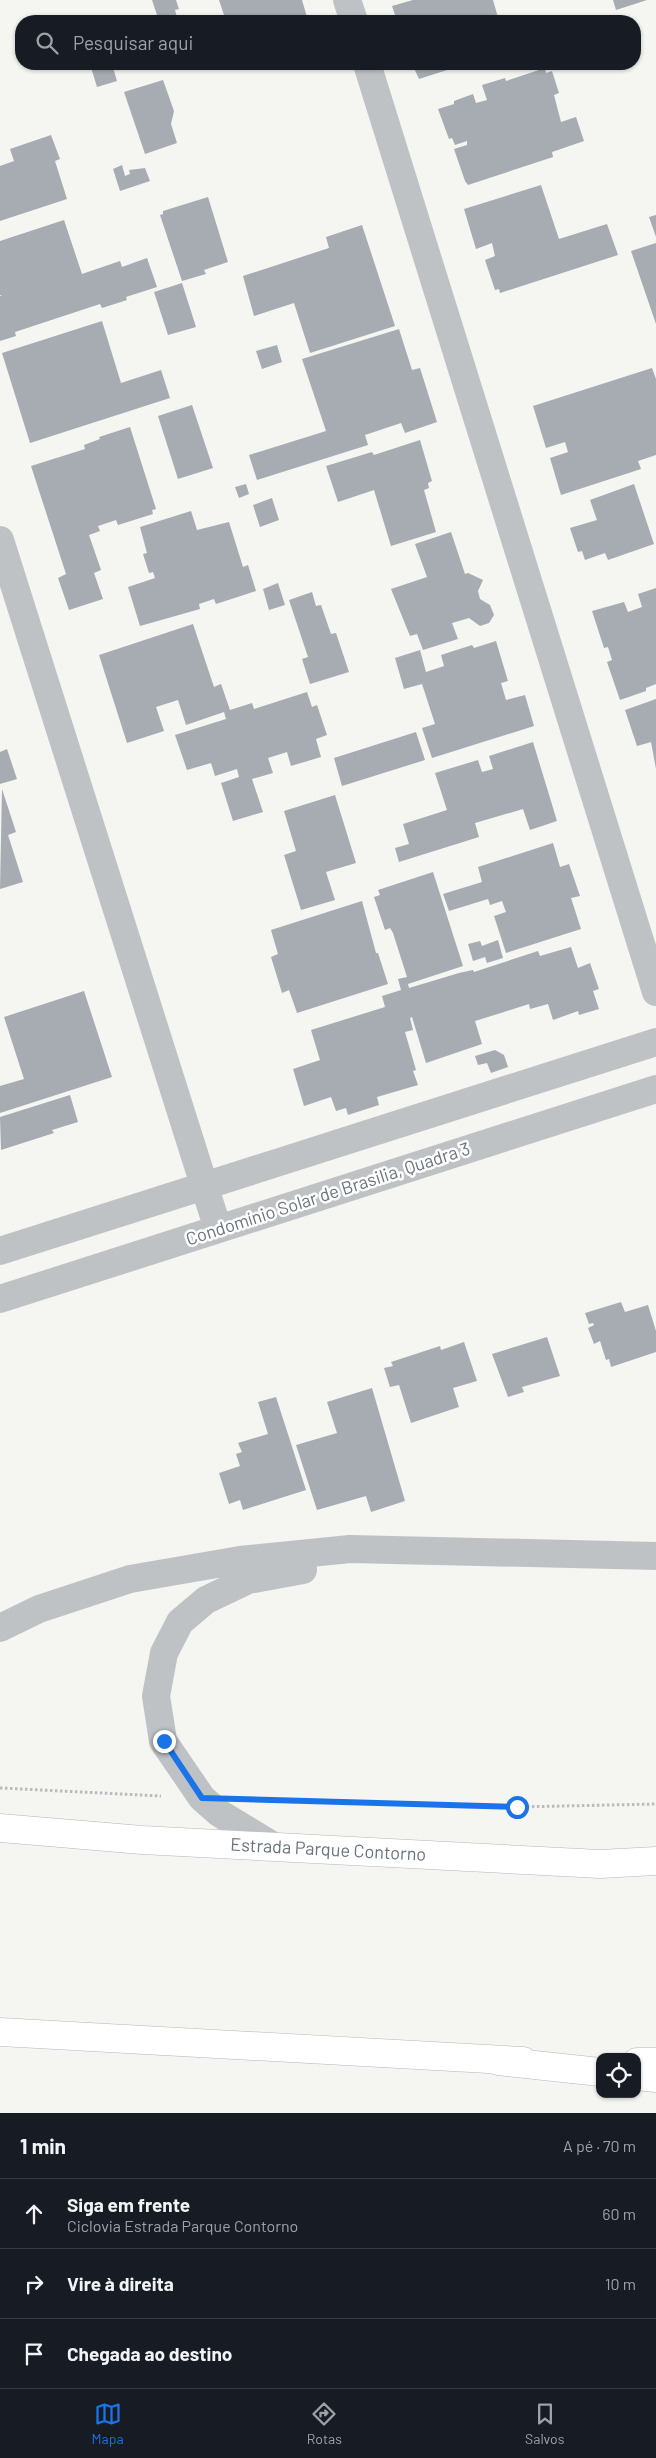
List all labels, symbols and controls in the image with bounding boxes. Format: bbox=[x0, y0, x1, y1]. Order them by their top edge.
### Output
search box bbox=[15, 15, 641, 70]
icon: search bbox=[33, 29, 61, 57]
text: Pesquisar aqui bbox=[73, 31, 193, 54]
street label: Condomínio Solar de Brasilia, Quadra 3 bbox=[183, 1137, 472, 1249]
route end bbox=[153, 1730, 176, 1753]
route start bbox=[506, 1796, 529, 1819]
street label: Estrada Parque Contorno bbox=[230, 1833, 427, 1865]
map controls bbox=[596, 2053, 641, 2098]
button: locate bbox=[596, 2053, 641, 2098]
text: 1 min bbox=[20, 2133, 66, 2158]
text: A pé · 70 m bbox=[563, 2136, 636, 2155]
text: Siga em frente bbox=[67, 2193, 190, 2216]
icon: ahead bbox=[20, 2200, 48, 2228]
text: 60 m bbox=[602, 2204, 636, 2223]
text: Ciclovia Estrada Parque Contorno bbox=[67, 2216, 298, 2235]
icon: right bbox=[20, 2270, 48, 2298]
text: Vire à direita bbox=[67, 2272, 174, 2295]
text: 10 m bbox=[605, 2274, 636, 2293]
icon: arrive bbox=[20, 2340, 48, 2368]
text: Chegada ao destino bbox=[67, 2342, 232, 2365]
tab: Mapa bbox=[92, 2400, 124, 2447]
tab: Rotas bbox=[307, 2400, 342, 2447]
tab: Salvos bbox=[525, 2400, 564, 2447]

